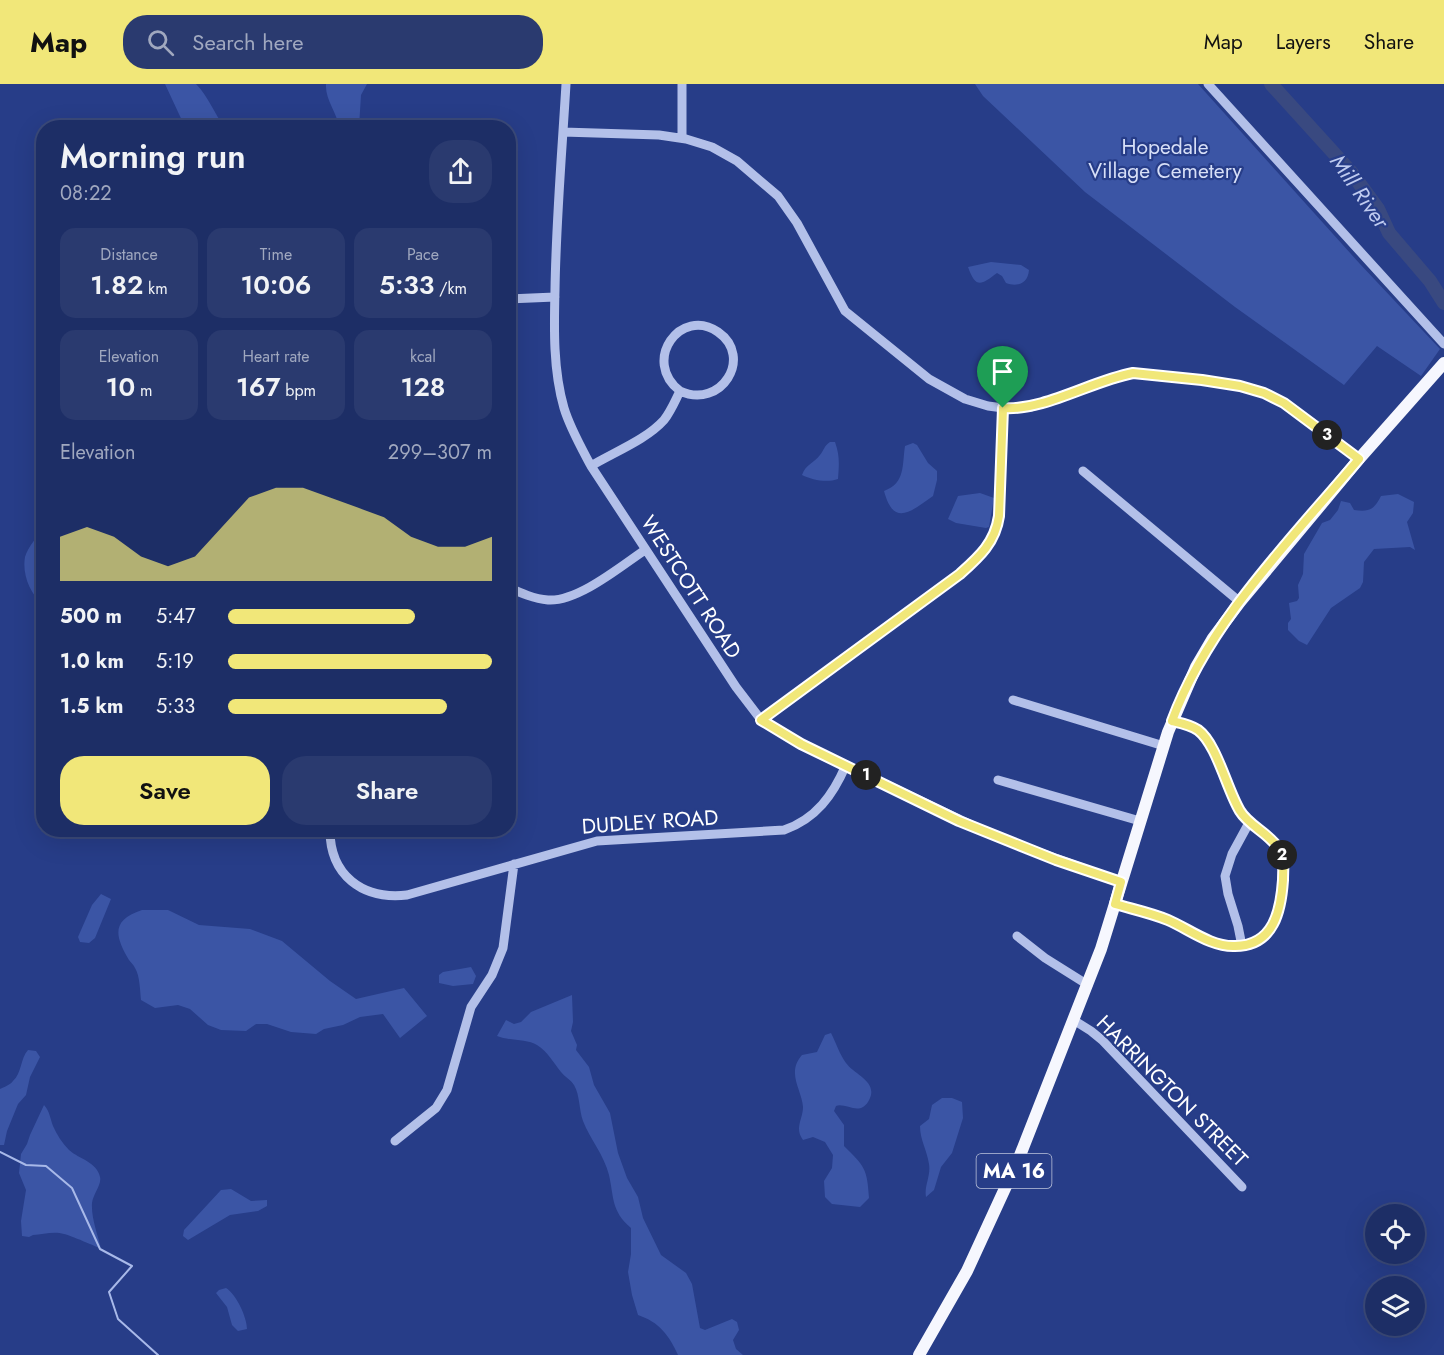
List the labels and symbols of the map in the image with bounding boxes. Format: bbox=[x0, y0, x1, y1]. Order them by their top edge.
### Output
park label: Hopedale Village Cemetery bbox=[1088, 132, 1242, 186]
water label: Mill River bbox=[1323, 147, 1398, 236]
pin bbox=[977, 346, 1028, 408]
pin: 3 bbox=[1312, 420, 1342, 450]
street label: WESTCOTT ROAD bbox=[633, 510, 749, 664]
pin: 1 bbox=[851, 760, 881, 790]
street label: DUDLEY ROAD bbox=[581, 802, 719, 842]
pin: 2 bbox=[1267, 840, 1297, 870]
street label: HARRINGTON STREET bbox=[1090, 1009, 1255, 1174]
road number: MA 16 bbox=[976, 1154, 1052, 1188]

